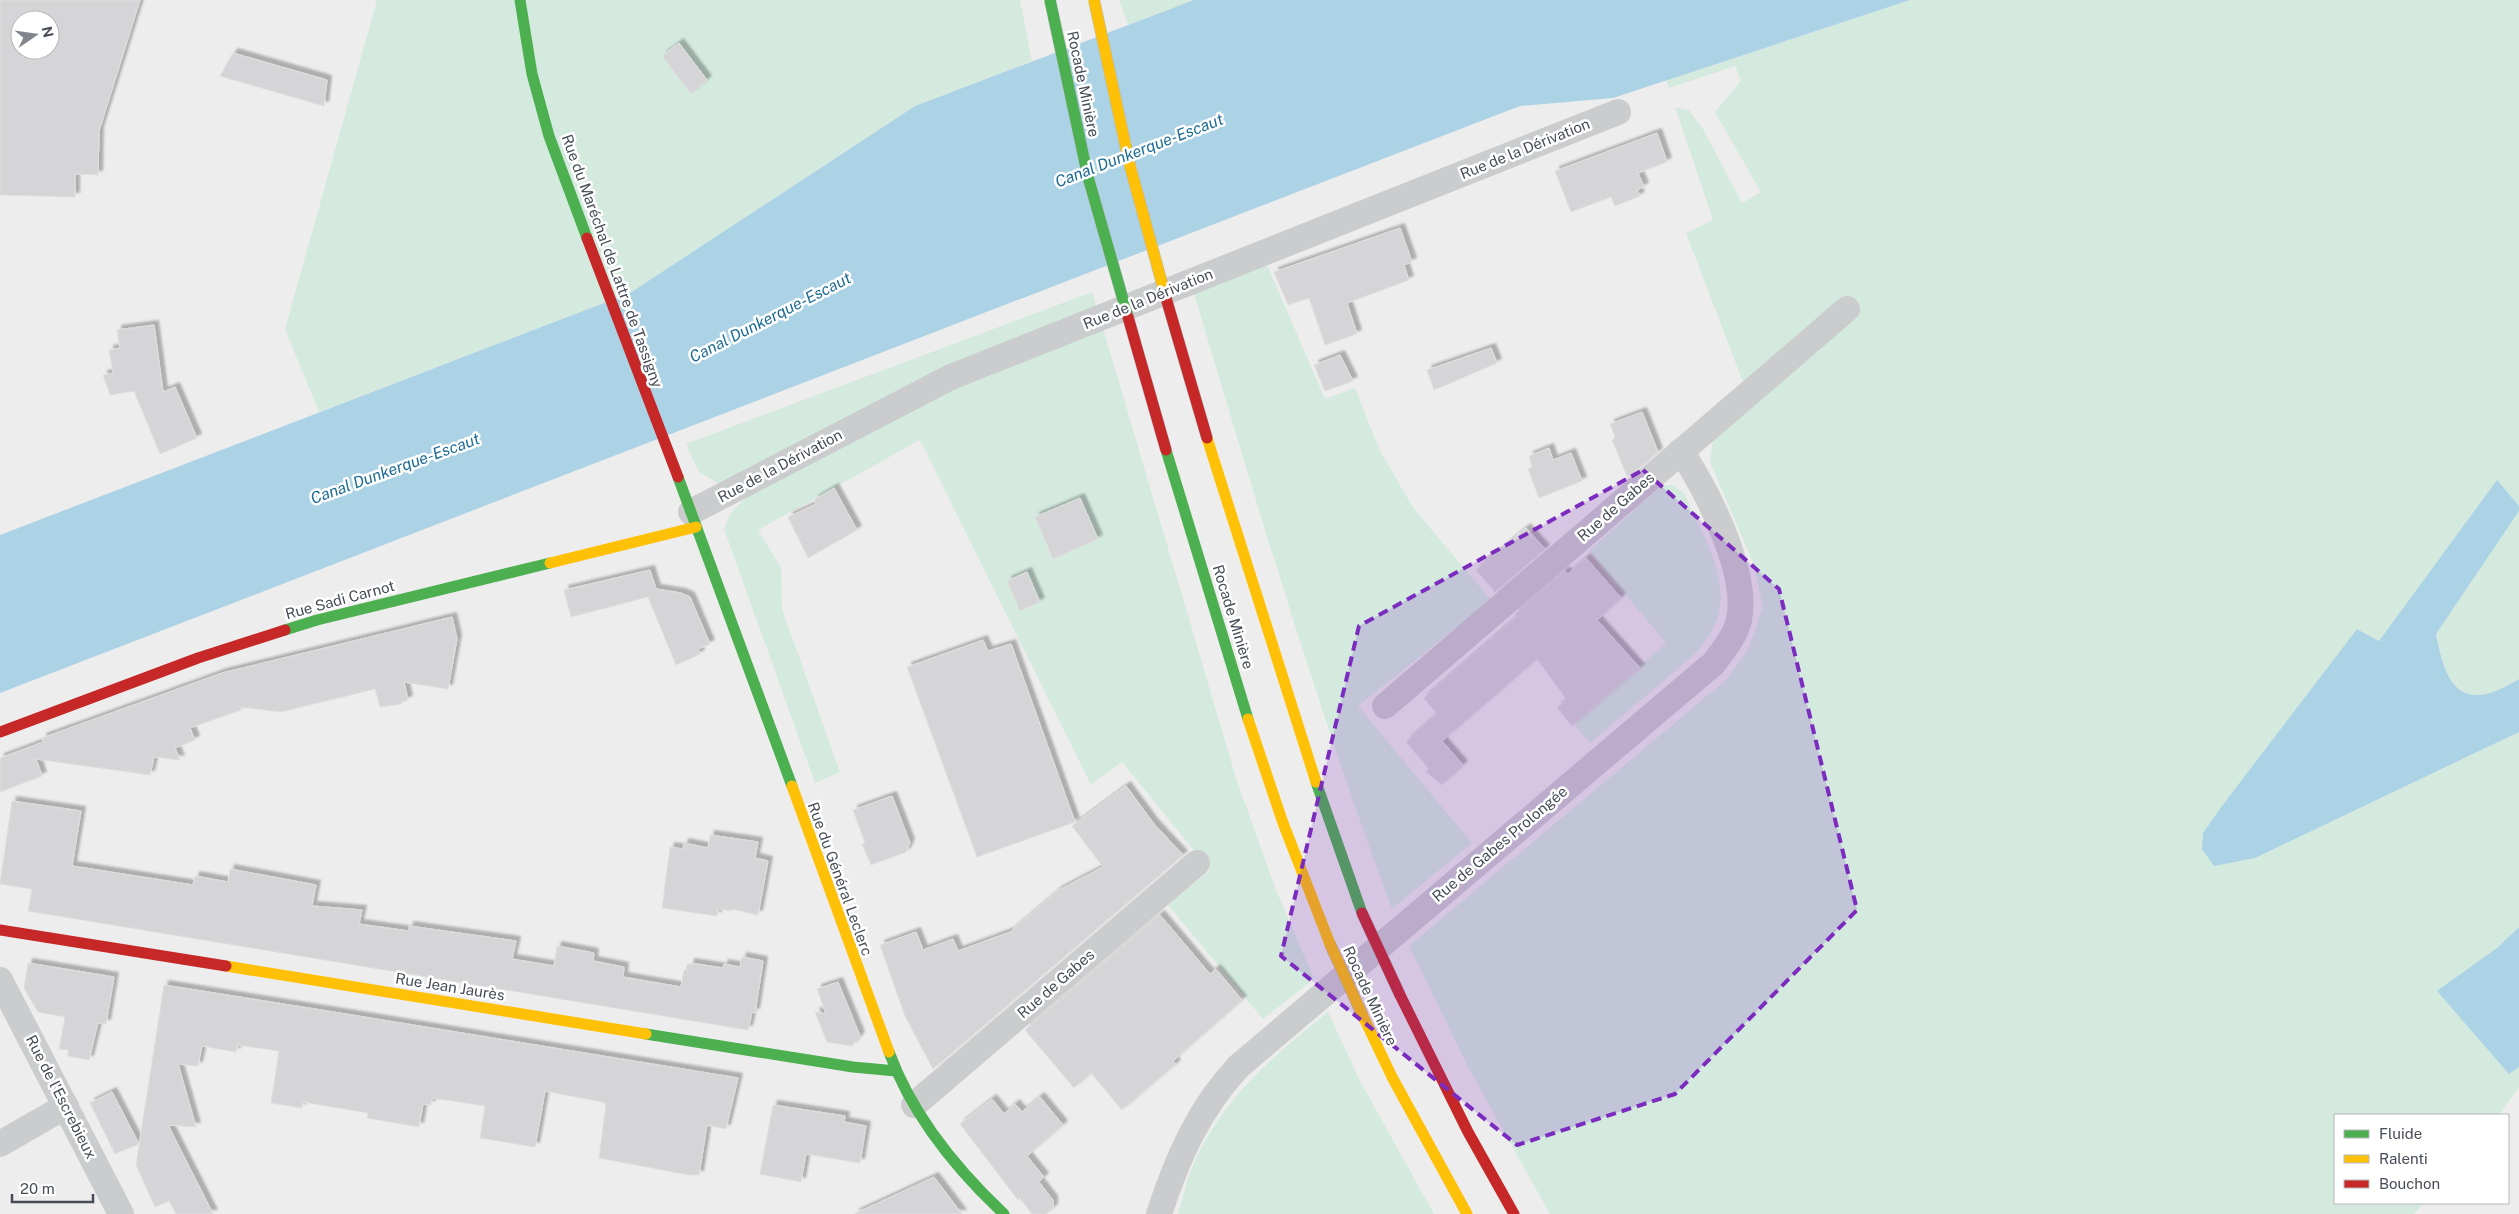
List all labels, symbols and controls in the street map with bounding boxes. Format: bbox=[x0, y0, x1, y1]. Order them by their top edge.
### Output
north arrow bbox=[10, 10, 60, 60]
text: N bbox=[39, 25, 57, 39]
street label: Rocade Minière bbox=[1064, 29, 1103, 138]
water label: Canal Dunkerque-Escaut bbox=[1052, 110, 1226, 191]
street label: Rue de la Dérivation bbox=[1457, 115, 1592, 182]
street label: Rue du Maréchal de Lattre de Tassigny bbox=[559, 132, 666, 390]
street label: Rue de la Dérivation bbox=[1080, 265, 1215, 332]
water label: Canal Dunkerque-Escaut bbox=[686, 268, 854, 366]
street label: Rue de la Dérivation bbox=[715, 426, 845, 506]
water label: Canal Dunkerque-Escaut bbox=[308, 429, 482, 508]
street label: Rue de Gabes bbox=[1574, 469, 1657, 544]
street label: Rocade Minière bbox=[1210, 563, 1257, 671]
street label: Rue Sadi Carnot bbox=[283, 577, 397, 622]
street label: Rue de Gabes Prolongée bbox=[1429, 782, 1570, 905]
street label: Rue du Général Leclerc bbox=[805, 800, 876, 958]
street label: Rocade Minière bbox=[1340, 943, 1401, 1048]
street label: Rue de Gabes bbox=[1014, 946, 1097, 1021]
street label: Rue Jean Jaurès bbox=[394, 969, 506, 1004]
street label: Rue de l'Escrebieux bbox=[23, 1032, 100, 1161]
legend bbox=[2334, 1114, 2509, 1204]
text: Fluide bbox=[2379, 1125, 2422, 1142]
text: Ralenti bbox=[2379, 1150, 2428, 1167]
scale bar bbox=[12, 1172, 94, 1204]
text: Bouchon bbox=[2379, 1175, 2440, 1192]
text: 20 m bbox=[20, 1180, 55, 1197]

